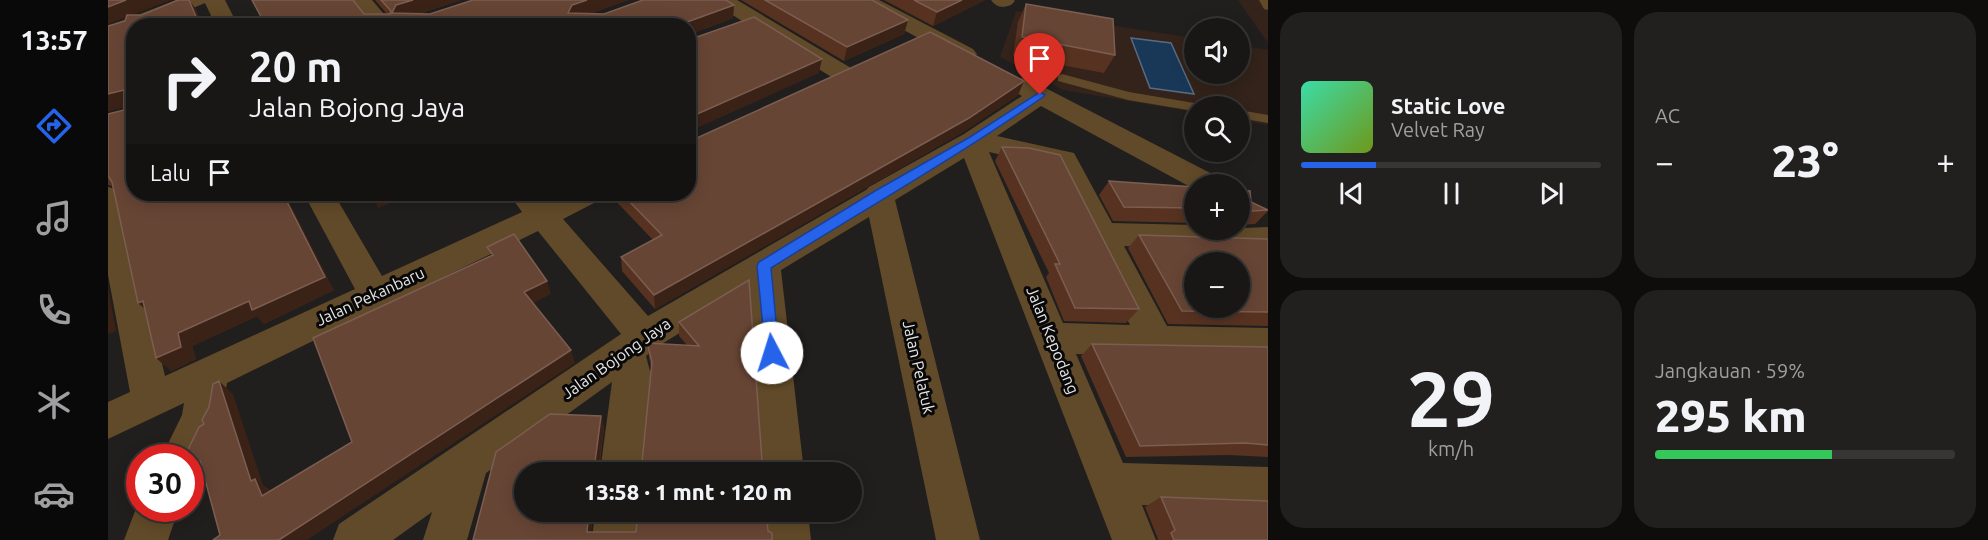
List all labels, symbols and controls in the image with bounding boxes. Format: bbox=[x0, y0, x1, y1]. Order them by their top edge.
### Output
map controls bbox=[1184, 18, 1250, 318]
button: sound bbox=[1184, 18, 1250, 84]
text: 13:57 bbox=[20, 25, 88, 55]
pin bbox=[1014, 33, 1065, 95]
icon: right bbox=[150, 42, 228, 120]
icon: arrive bbox=[1023, 42, 1056, 75]
text: 20 m bbox=[249, 43, 343, 90]
text: Jalan Bojong Jaya bbox=[249, 92, 465, 122]
text: Static Love bbox=[1391, 93, 1506, 118]
button: search bbox=[1184, 96, 1250, 162]
text: AC bbox=[1655, 104, 1680, 127]
icon: directions bbox=[33, 105, 75, 147]
text: Velvet Ray bbox=[1391, 118, 1485, 141]
text: 23° bbox=[1771, 135, 1839, 186]
text: − bbox=[1655, 143, 1674, 180]
text: + bbox=[1936, 143, 1955, 180]
icon: arrive bbox=[203, 156, 236, 189]
text: Lalu bbox=[150, 160, 191, 185]
button: + bbox=[1184, 174, 1250, 240]
icon: previous bbox=[1335, 177, 1368, 210]
icon: pause bbox=[1435, 177, 1468, 210]
icon: next bbox=[1535, 177, 1568, 210]
icon: music bbox=[33, 197, 75, 239]
button: − bbox=[1184, 252, 1250, 318]
street label: Jalan Pekanbaru bbox=[313, 263, 427, 329]
street label: Jalan Kepodang bbox=[1023, 284, 1083, 396]
icon: phone bbox=[33, 289, 75, 331]
street label: Jalan Bojong Jaya bbox=[558, 314, 674, 402]
street label: Jalan Pelatuk bbox=[900, 319, 938, 415]
position arrow bbox=[740, 321, 804, 385]
text: 29 bbox=[1407, 354, 1495, 442]
text: Jangkauan · 59% bbox=[1655, 359, 1805, 382]
icon: climate bbox=[33, 381, 75, 423]
text: 295 km bbox=[1655, 390, 1807, 441]
text: km/h bbox=[1428, 437, 1474, 460]
speed limit sign: 30 bbox=[126, 444, 204, 522]
icon: car bbox=[33, 473, 75, 515]
text: 13:58 · 1 mnt · 120 m bbox=[584, 479, 792, 504]

